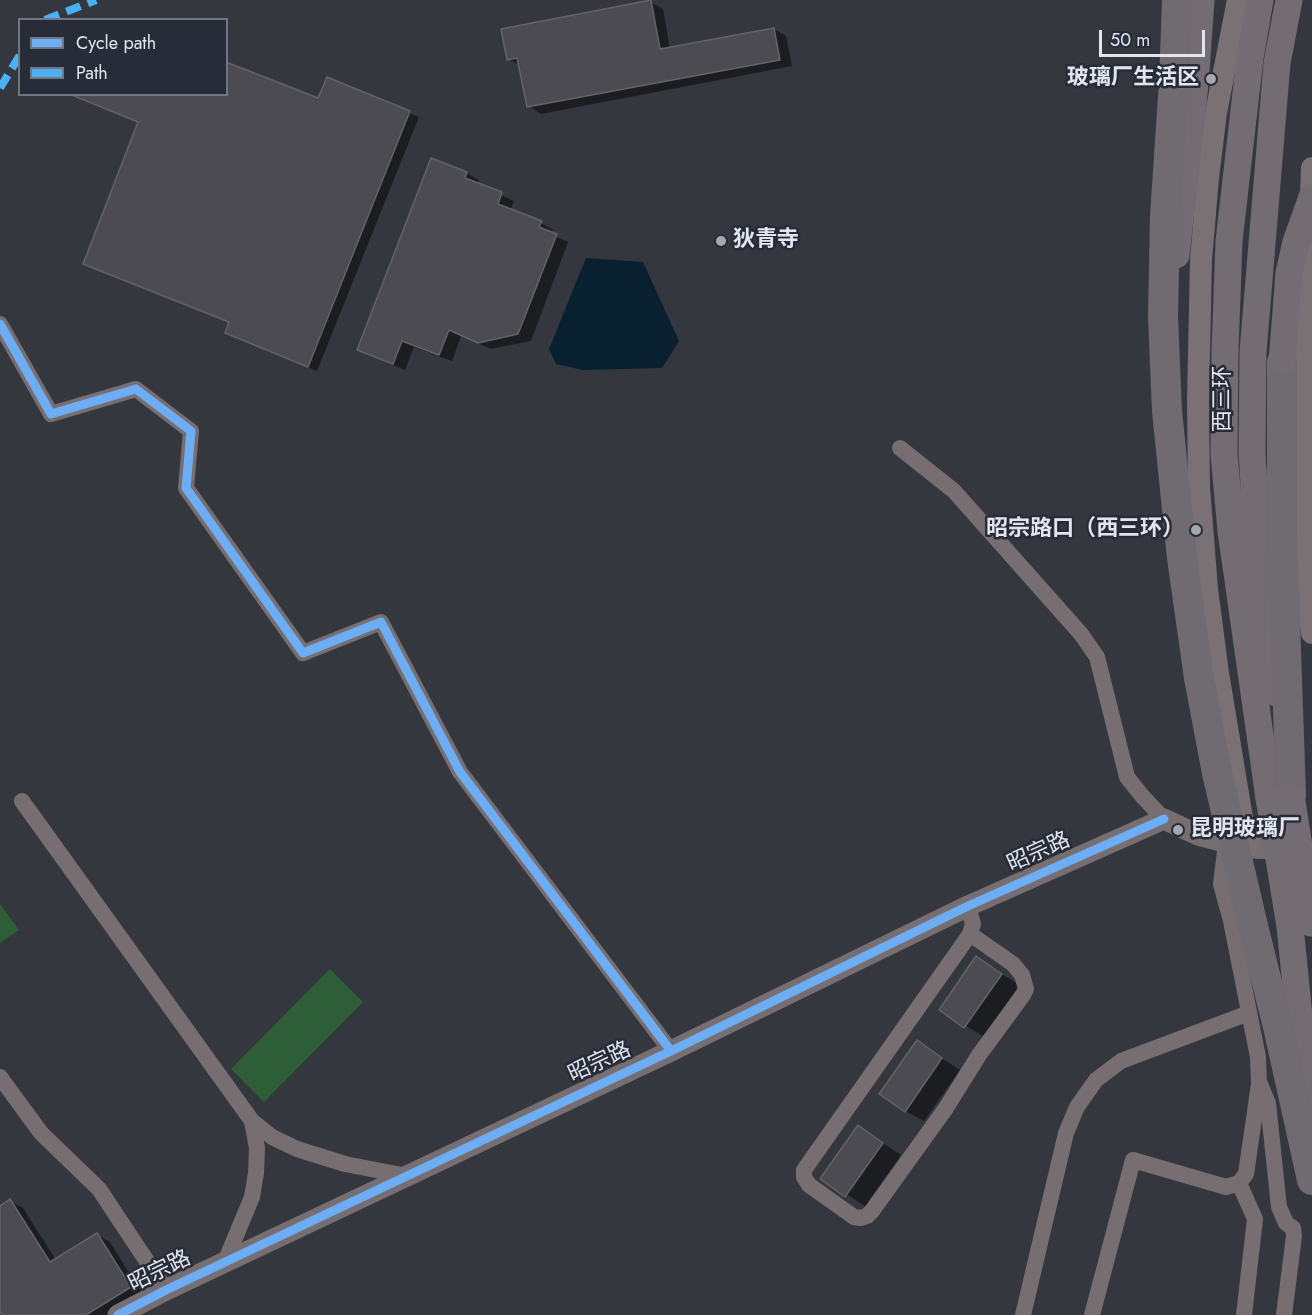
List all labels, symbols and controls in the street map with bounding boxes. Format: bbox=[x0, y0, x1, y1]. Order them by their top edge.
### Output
legend bbox=[18, 18, 228, 96]
scale bar bbox=[1102, 18, 1208, 56]
text: 50 m bbox=[1110, 27, 1150, 53]
text: Cycle path bbox=[76, 30, 156, 56]
text: Path bbox=[76, 60, 108, 86]
place label: 玻璃厂生活区 bbox=[1067, 66, 1199, 92]
marker: 玻璃厂生活区 bbox=[1204, 72, 1218, 86]
place label: 狄青寺 bbox=[733, 228, 799, 254]
marker: 狄青寺 bbox=[714, 234, 728, 248]
street label: 西三环 bbox=[1211, 366, 1237, 432]
place label: 昭宗路口（西三环） bbox=[986, 517, 1184, 543]
marker: 昭宗路口（西三环） bbox=[1189, 523, 1203, 537]
place label: 昆明玻璃厂 bbox=[1190, 817, 1300, 843]
marker: 昆明玻璃厂 bbox=[1171, 823, 1185, 837]
street label: 昭宗路 bbox=[1003, 828, 1075, 878]
street label: 昭宗路 bbox=[565, 1037, 635, 1089]
street label: 昭宗路 bbox=[125, 1246, 195, 1298]

